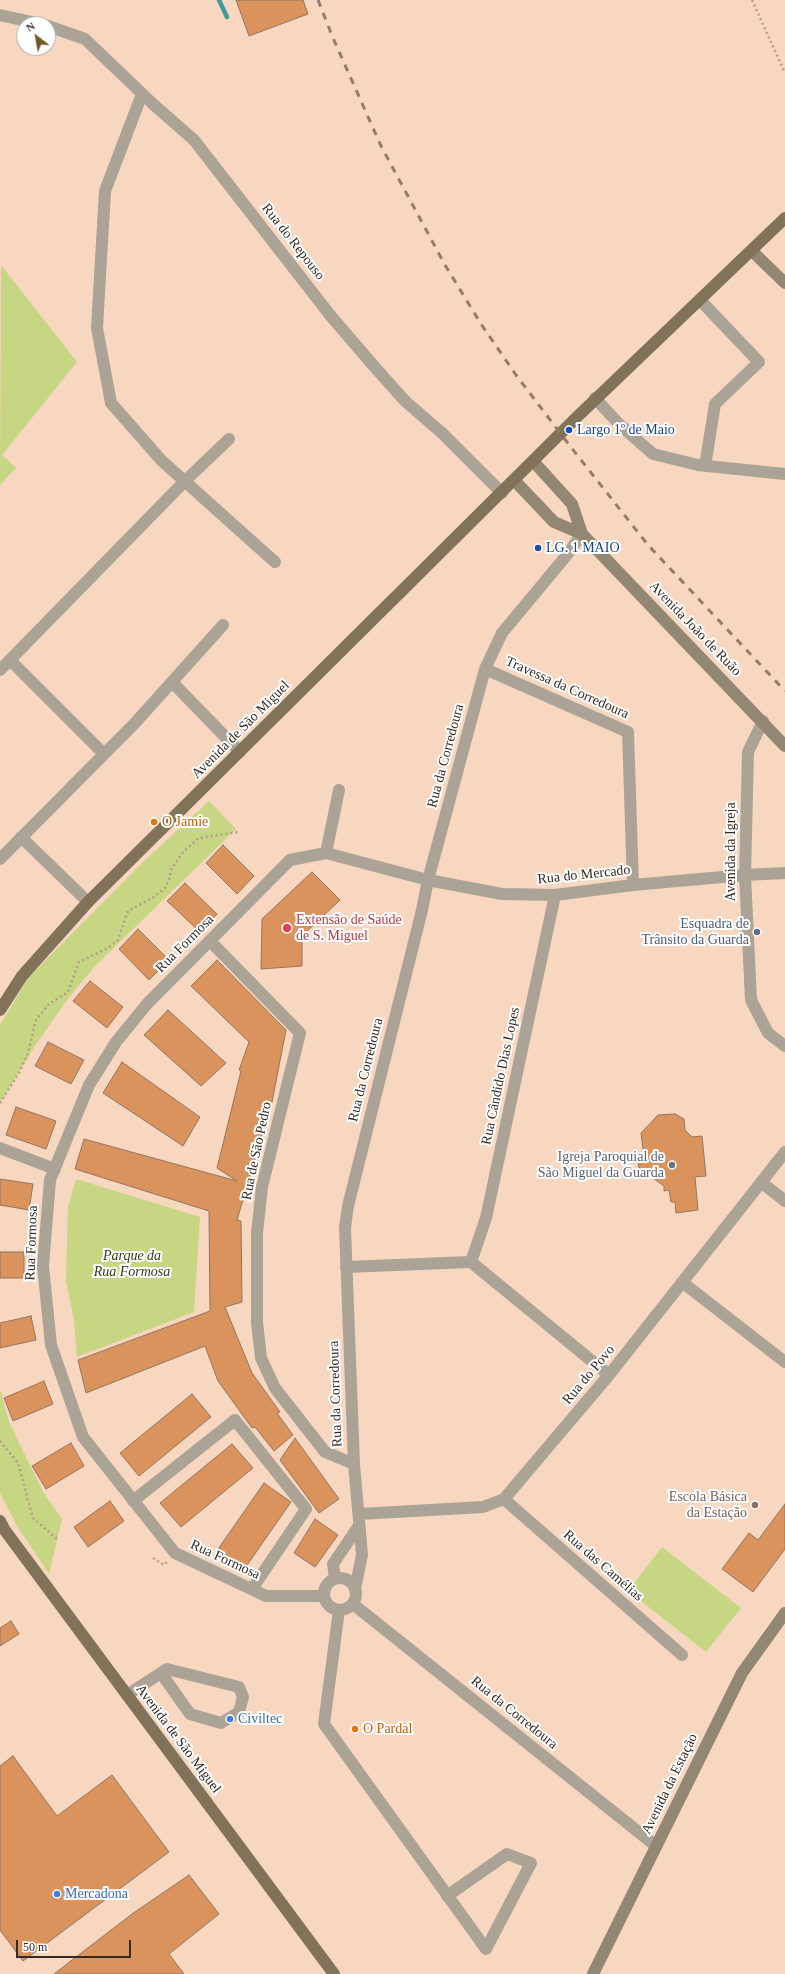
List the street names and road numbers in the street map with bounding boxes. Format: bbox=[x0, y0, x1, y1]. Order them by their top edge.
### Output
street label: Rua do Repouso bbox=[258, 200, 328, 284]
street label: Avenida João de Ruão bbox=[645, 578, 745, 680]
street label: Travessa da Corredoura bbox=[503, 653, 631, 723]
street label: Avenida de São Miguel bbox=[189, 678, 293, 782]
street label: Rua da Corredoura bbox=[424, 702, 468, 810]
street label: Avenida da Igreja bbox=[723, 802, 739, 902]
street label: Rua do Mercado bbox=[537, 862, 631, 888]
street label: Rua Formosa bbox=[153, 912, 217, 976]
street label: Rua Cândido Dias Lopes bbox=[478, 1006, 524, 1146]
street label: Rua da Corredoura bbox=[345, 1016, 387, 1124]
street label: Rua de São Pedro bbox=[238, 1100, 276, 1202]
street label: Rua Formosa bbox=[22, 1205, 42, 1281]
street label: Rua da Corredoura bbox=[326, 1340, 346, 1448]
street label: Rua do Povo bbox=[559, 1342, 619, 1408]
street label: Rua das Camélias bbox=[560, 1527, 646, 1605]
street label: Rua Formosa bbox=[187, 1537, 263, 1583]
street label: Rua da Corredoura bbox=[467, 1673, 561, 1753]
street label: Avenida de São Miguel bbox=[132, 1681, 224, 1797]
street label: Avenida da Estação bbox=[638, 1731, 702, 1837]

